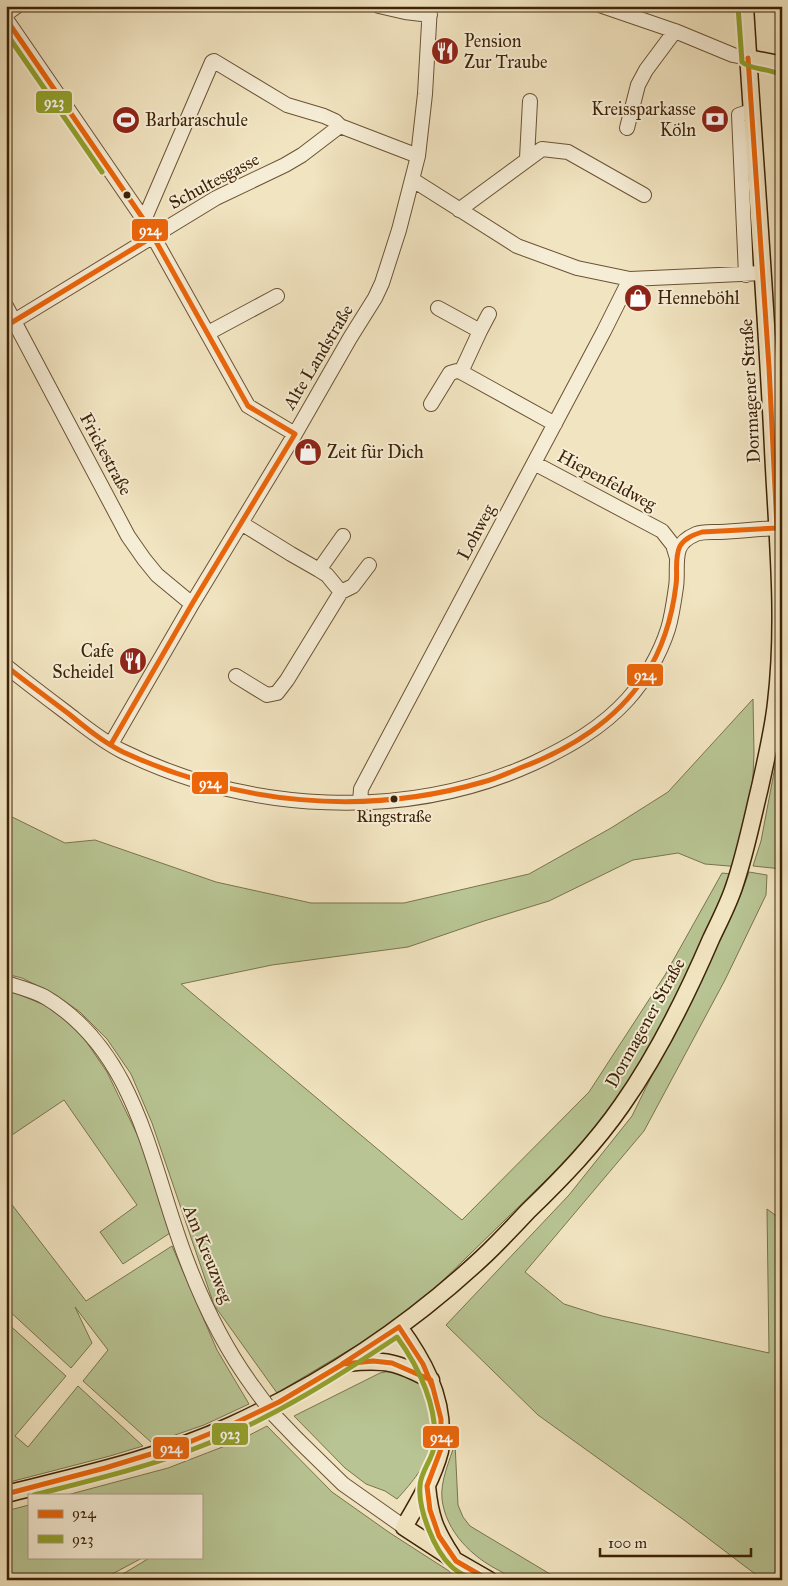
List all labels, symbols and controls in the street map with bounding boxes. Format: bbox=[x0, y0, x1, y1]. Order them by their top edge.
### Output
place label: Pension Zur Traube bbox=[464, 30, 548, 73]
restaurant icon: Pension Zur Traube bbox=[430, 36, 460, 66]
line badge: 923 bbox=[35, 90, 73, 114]
text: 923 bbox=[44, 94, 64, 112]
place label: Kreissparkasse Köln bbox=[591, 98, 696, 141]
bank icon: Kreissparkasse Köln bbox=[700, 104, 730, 134]
sports icon: Barbaraschule bbox=[111, 105, 141, 135]
place label: Barbaraschule bbox=[145, 109, 248, 131]
street label: Schultesgasse bbox=[165, 148, 263, 215]
unlabelled marker bbox=[122, 190, 132, 200]
line badge: 924 bbox=[131, 218, 169, 242]
text: 924 bbox=[139, 222, 162, 240]
shop icon: Henneböhl bbox=[623, 283, 653, 313]
place label: Henneböhl bbox=[657, 287, 740, 309]
street label: Alte Landstraße bbox=[278, 301, 358, 414]
street label: Dormagener Straße bbox=[735, 318, 766, 464]
street label: Frickestraße bbox=[75, 409, 137, 499]
shop icon: Zeit für Dich bbox=[293, 437, 323, 467]
place label: Zeit für Dich bbox=[327, 441, 424, 463]
street label: Hiepenfeldweg bbox=[553, 445, 661, 516]
street label: Lohweg bbox=[452, 500, 501, 564]
place label: Cafe Scheidel bbox=[52, 640, 114, 683]
restaurant icon: Cafe Scheidel bbox=[118, 646, 148, 676]
line badge: 924 bbox=[626, 663, 664, 687]
text: 924 bbox=[634, 667, 657, 685]
line badge: 924 bbox=[191, 771, 229, 795]
text: 924 bbox=[199, 775, 222, 793]
marker: Ringstraße bbox=[389, 794, 399, 804]
place label: Ringstraße bbox=[356, 806, 432, 827]
street label: Dormagener Straße bbox=[600, 954, 691, 1092]
street label: Am Kreuzweg bbox=[177, 1201, 238, 1307]
line badge: 923 bbox=[211, 1422, 249, 1446]
line badge: 924 bbox=[422, 1425, 460, 1449]
text: 923 bbox=[220, 1426, 240, 1444]
text: 924 bbox=[430, 1429, 453, 1447]
line badge: 924 bbox=[152, 1436, 190, 1460]
text: 924 bbox=[160, 1440, 183, 1458]
legend bbox=[28, 1494, 202, 1558]
text: 924 bbox=[72, 1504, 96, 1522]
scale bar bbox=[600, 1526, 752, 1558]
text: 923 bbox=[72, 1530, 93, 1548]
text: 100 m bbox=[608, 1534, 648, 1552]

